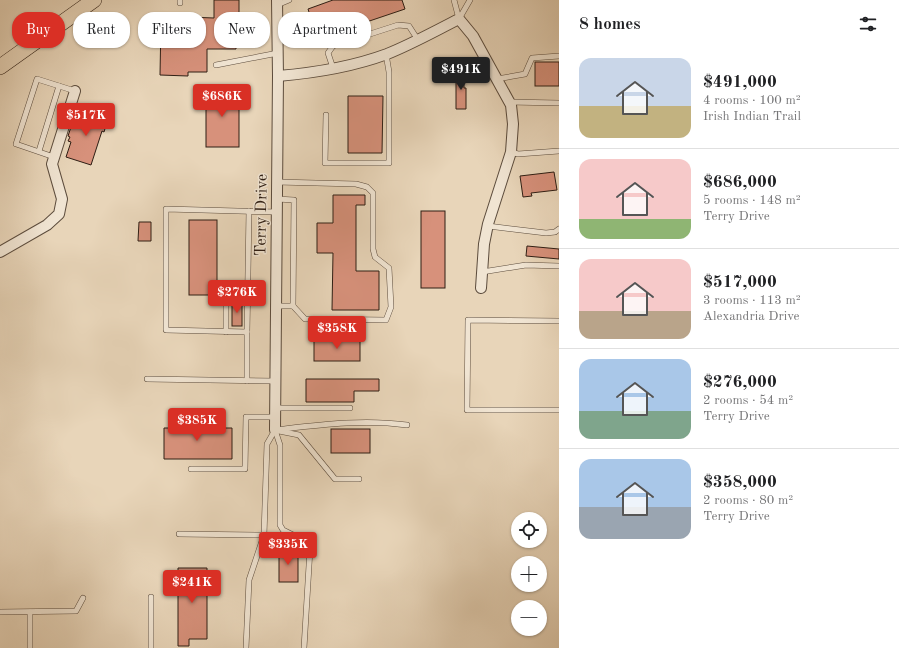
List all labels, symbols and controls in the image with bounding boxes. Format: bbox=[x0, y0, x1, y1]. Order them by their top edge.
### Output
chip: Buy bbox=[12, 12, 65, 48]
chip: Rent bbox=[73, 12, 130, 48]
chip: Filters bbox=[138, 12, 206, 48]
chip: New bbox=[214, 12, 270, 48]
chip: Apartment bbox=[278, 12, 371, 48]
icon: filters bbox=[857, 13, 879, 35]
text: 8 homes bbox=[579, 16, 641, 33]
pin: $491K bbox=[433, 57, 489, 91]
text: $491K bbox=[441, 63, 481, 76]
icon: home bbox=[611, 74, 659, 122]
text: $491,000 bbox=[703, 74, 777, 91]
pin: $686K bbox=[194, 84, 250, 118]
text: $686K bbox=[202, 90, 242, 103]
text: 4 rooms · 100 m² bbox=[703, 94, 801, 107]
pin: $517K bbox=[58, 103, 114, 137]
text: $517K bbox=[66, 109, 106, 122]
text: Irish Indian Trail bbox=[703, 110, 801, 123]
street label: Terry Drive bbox=[253, 174, 271, 256]
text: $686,000 bbox=[703, 174, 777, 191]
icon: home bbox=[611, 175, 659, 223]
text: 5 rooms · 148 m² bbox=[703, 194, 801, 207]
text: Terry Drive bbox=[703, 210, 770, 223]
text: $517,000 bbox=[703, 274, 777, 291]
icon: home bbox=[611, 275, 659, 323]
pin: $276K bbox=[209, 280, 265, 314]
text: $276K bbox=[217, 286, 257, 299]
text: 3 rooms · 113 m² bbox=[703, 294, 801, 307]
text: Alexandria Drive bbox=[703, 310, 800, 323]
pin: $358K bbox=[309, 316, 365, 350]
text: $358K bbox=[317, 322, 357, 335]
text: $276,000 bbox=[703, 374, 777, 391]
icon: home bbox=[611, 375, 659, 423]
text: 2 rooms · 54 m² bbox=[703, 394, 793, 407]
pin: $385K bbox=[169, 408, 225, 442]
text: Terry Drive bbox=[703, 410, 770, 423]
text: $385K bbox=[177, 414, 217, 427]
text: $358,000 bbox=[703, 474, 777, 491]
icon: home bbox=[611, 475, 659, 523]
text: 2 rooms · 80 m² bbox=[703, 494, 793, 507]
text: Terry Drive bbox=[703, 510, 770, 523]
map controls bbox=[511, 512, 547, 636]
button: locate bbox=[511, 512, 547, 548]
pin: $335K bbox=[260, 532, 316, 566]
text: $335K bbox=[268, 538, 308, 551]
button: + bbox=[511, 556, 547, 592]
pin: $241K bbox=[164, 570, 220, 604]
text: $241K bbox=[172, 576, 212, 589]
button: − bbox=[511, 600, 547, 636]

